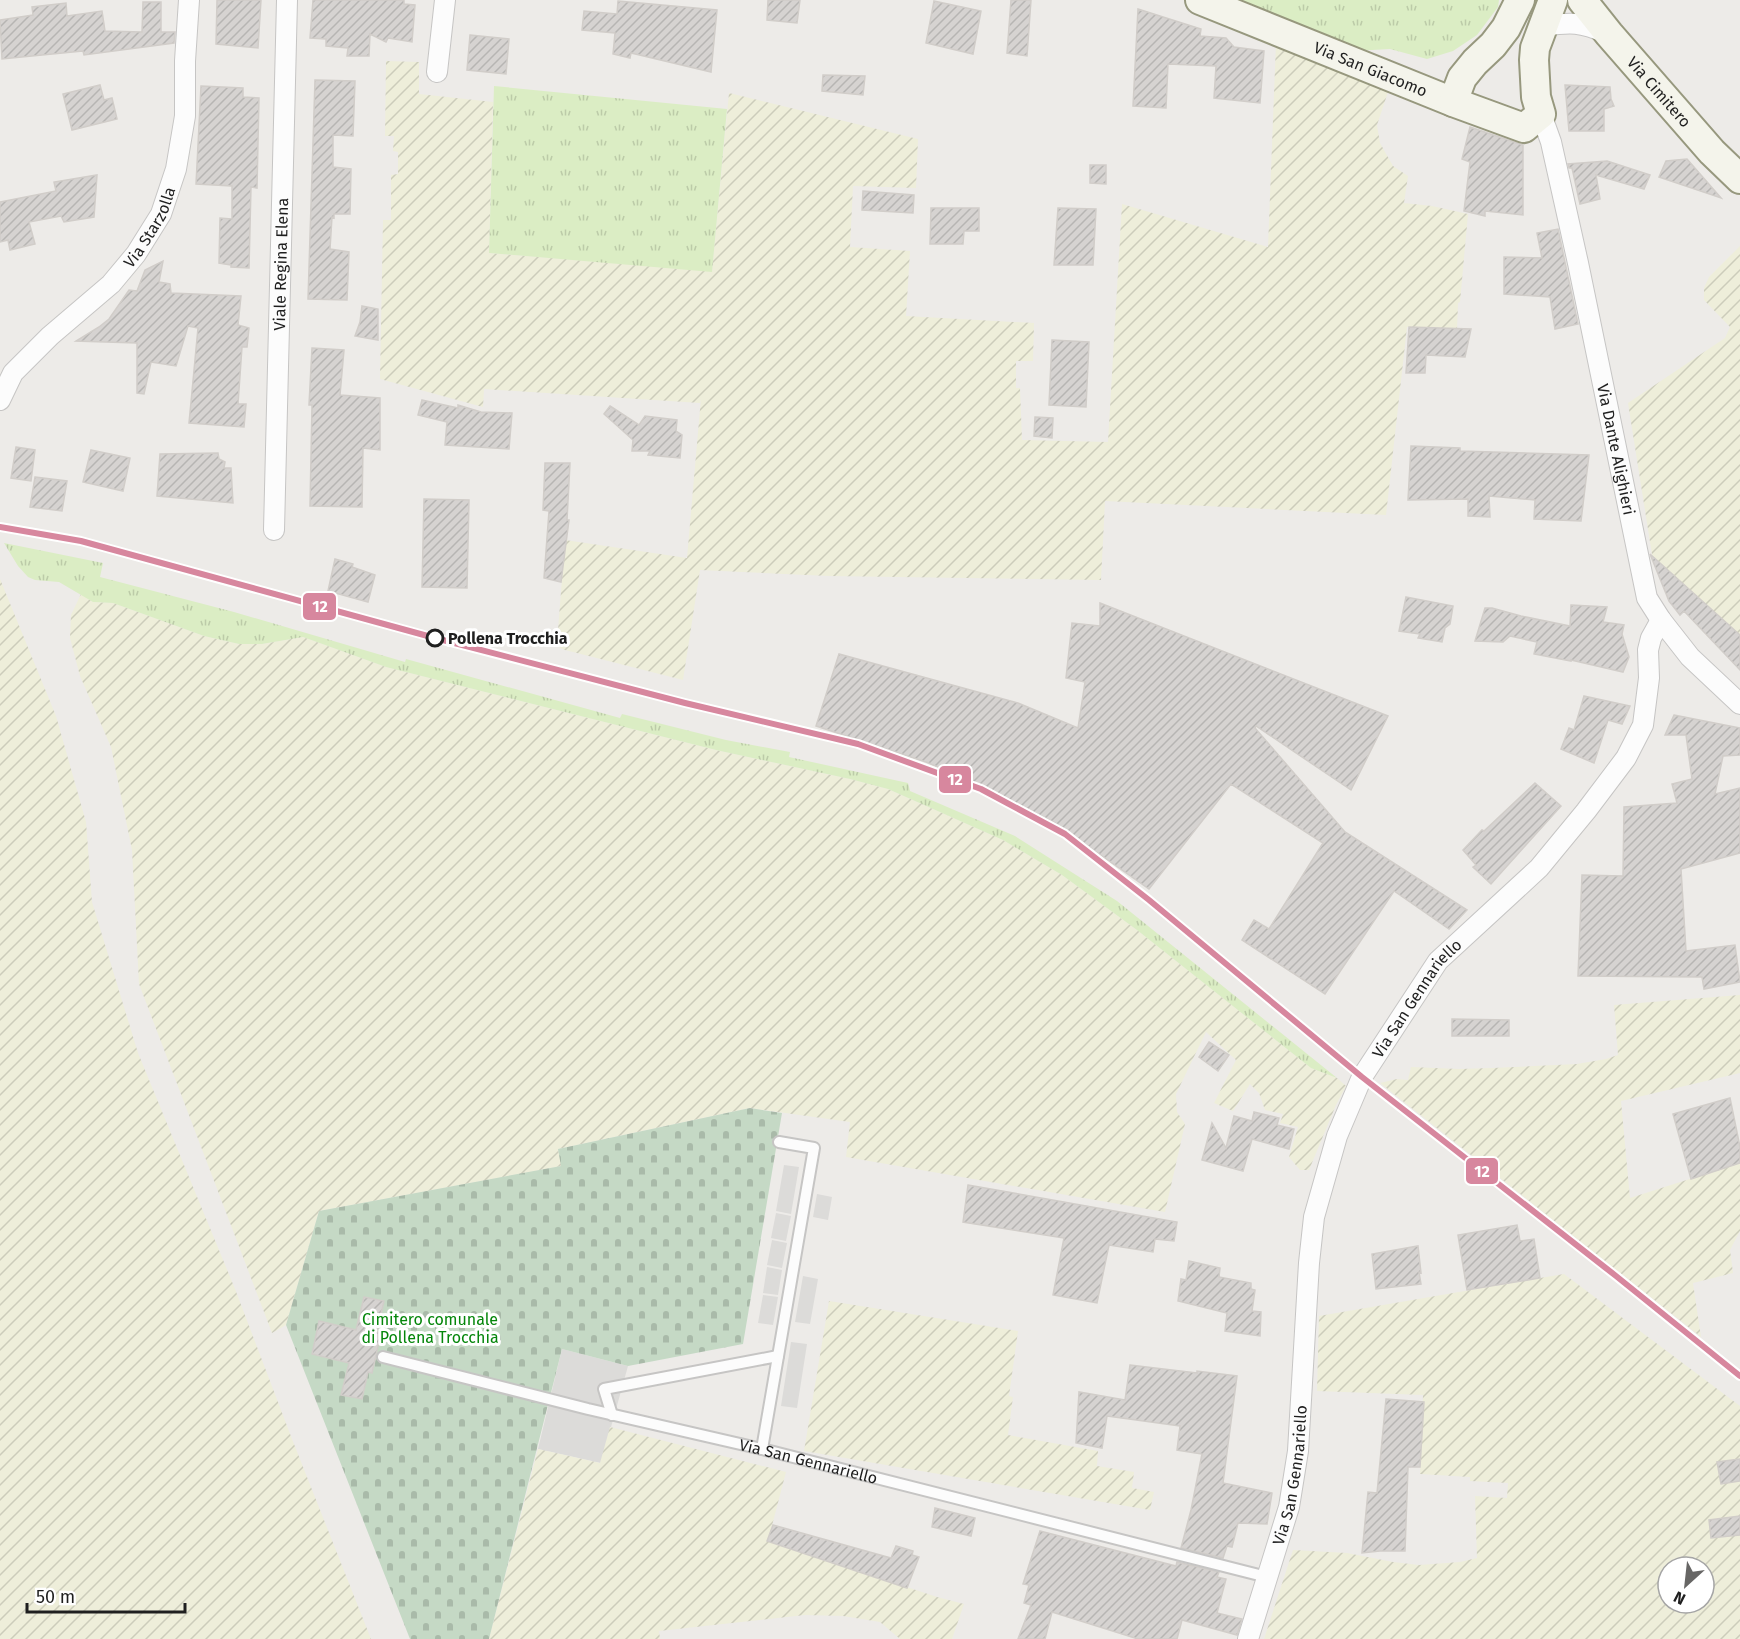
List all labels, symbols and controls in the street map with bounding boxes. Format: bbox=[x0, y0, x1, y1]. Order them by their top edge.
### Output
street label: Via San Giacomo bbox=[1311, 37, 1430, 100]
street label: Via Cimitero bbox=[1623, 53, 1695, 131]
street label: Via Starzolla bbox=[119, 184, 179, 271]
street label: Viale Regina Elena bbox=[269, 197, 292, 331]
street label: Via Dante Alighieri bbox=[1594, 382, 1639, 517]
line badge: 12 bbox=[302, 592, 337, 621]
text: 12 bbox=[312, 597, 328, 616]
marker: Pollena Trocchia bbox=[426, 629, 444, 647]
place label: Pollena Trocchia bbox=[448, 629, 568, 648]
line badge: 12 bbox=[938, 765, 972, 794]
text: 12 bbox=[947, 770, 963, 789]
street label: Via San Gennariello bbox=[1368, 935, 1465, 1061]
line badge: 12 bbox=[1465, 1157, 1499, 1185]
text: 12 bbox=[1474, 1162, 1490, 1181]
park label: Cimitero comunale di Pollena Trocchia bbox=[361, 1310, 499, 1347]
street label: Via San Gennariello bbox=[1268, 1404, 1310, 1547]
street label: Via San Gennariello bbox=[737, 1435, 880, 1487]
north arrow bbox=[1656, 1555, 1716, 1615]
scale bar bbox=[27, 1576, 184, 1614]
text: 50 m bbox=[36, 1586, 75, 1608]
text: N bbox=[1670, 1587, 1688, 1609]

